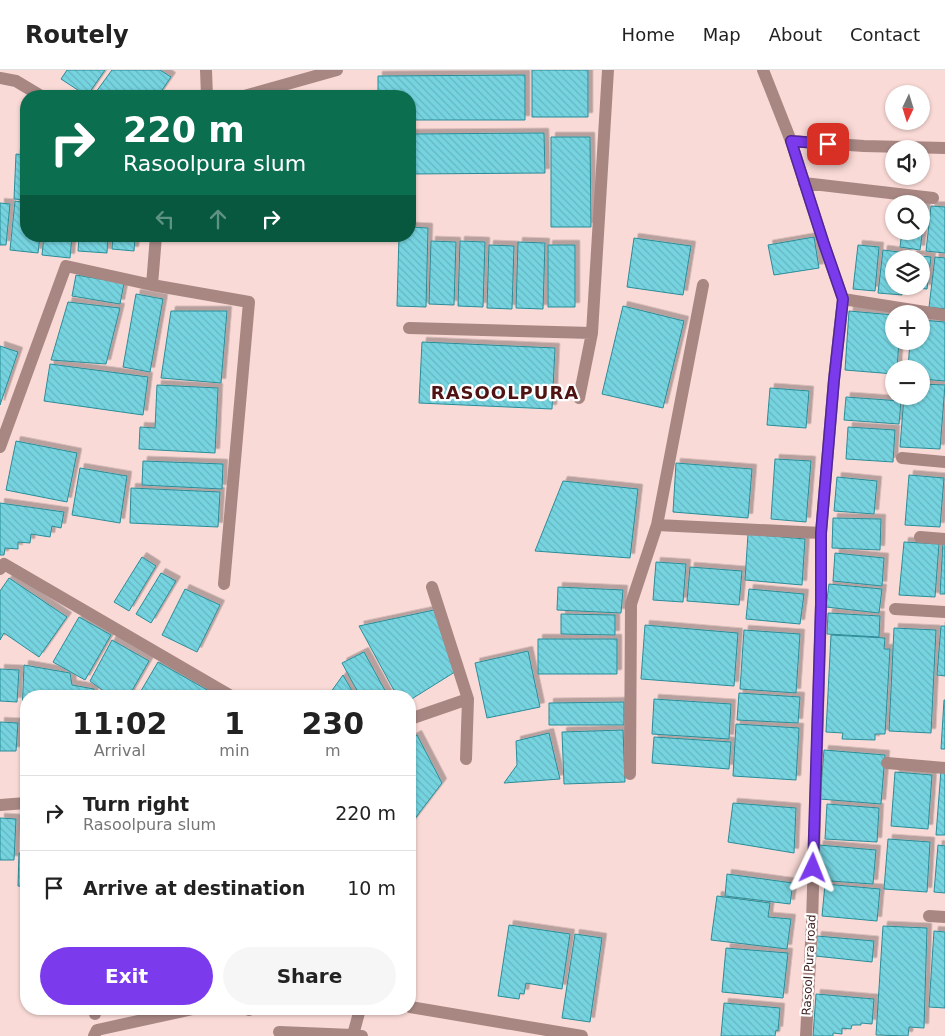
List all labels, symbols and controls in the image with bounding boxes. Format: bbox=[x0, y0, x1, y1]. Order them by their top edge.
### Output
text: Routely bbox=[25, 21, 129, 49]
text: Home bbox=[622, 24, 675, 45]
text: Map bbox=[703, 24, 741, 45]
text: About bbox=[769, 24, 822, 45]
text: Contact bbox=[850, 24, 920, 45]
north arrow bbox=[885, 85, 930, 130]
map controls bbox=[885, 85, 930, 405]
icon: right bbox=[40, 110, 105, 175]
text: 220 m bbox=[123, 110, 245, 150]
pin bbox=[807, 123, 849, 165]
icon: arrive bbox=[814, 130, 842, 158]
button: sound bbox=[885, 140, 930, 185]
text: Rasoolpura slum bbox=[123, 151, 306, 176]
button: search bbox=[885, 195, 930, 240]
icon: left bbox=[151, 205, 179, 233]
icon: ahead bbox=[204, 205, 232, 233]
icon: right bbox=[257, 205, 285, 233]
button: layers bbox=[885, 250, 930, 295]
button: + bbox=[885, 305, 930, 350]
button: − bbox=[885, 360, 930, 405]
district label: RASOOLPURA bbox=[431, 382, 579, 403]
text: 11:02 bbox=[72, 706, 167, 741]
text: 1 bbox=[224, 706, 245, 741]
text: 230 bbox=[301, 706, 364, 741]
text: Arrival bbox=[94, 741, 146, 760]
text: min bbox=[219, 741, 250, 760]
text: m bbox=[325, 741, 341, 760]
text: Turn right bbox=[83, 793, 189, 815]
icon: right bbox=[40, 799, 68, 827]
text: 220 m bbox=[335, 802, 396, 824]
text: Rasoolpura slum bbox=[83, 815, 216, 834]
position arrow bbox=[786, 841, 838, 893]
icon: arrive bbox=[40, 874, 68, 902]
text: Arrive at destination bbox=[83, 877, 305, 899]
text: 10 m bbox=[347, 877, 396, 899]
street label: Rasool Pura road bbox=[799, 914, 819, 1016]
button: Exit bbox=[40, 947, 213, 1005]
button: Share bbox=[223, 947, 396, 1005]

